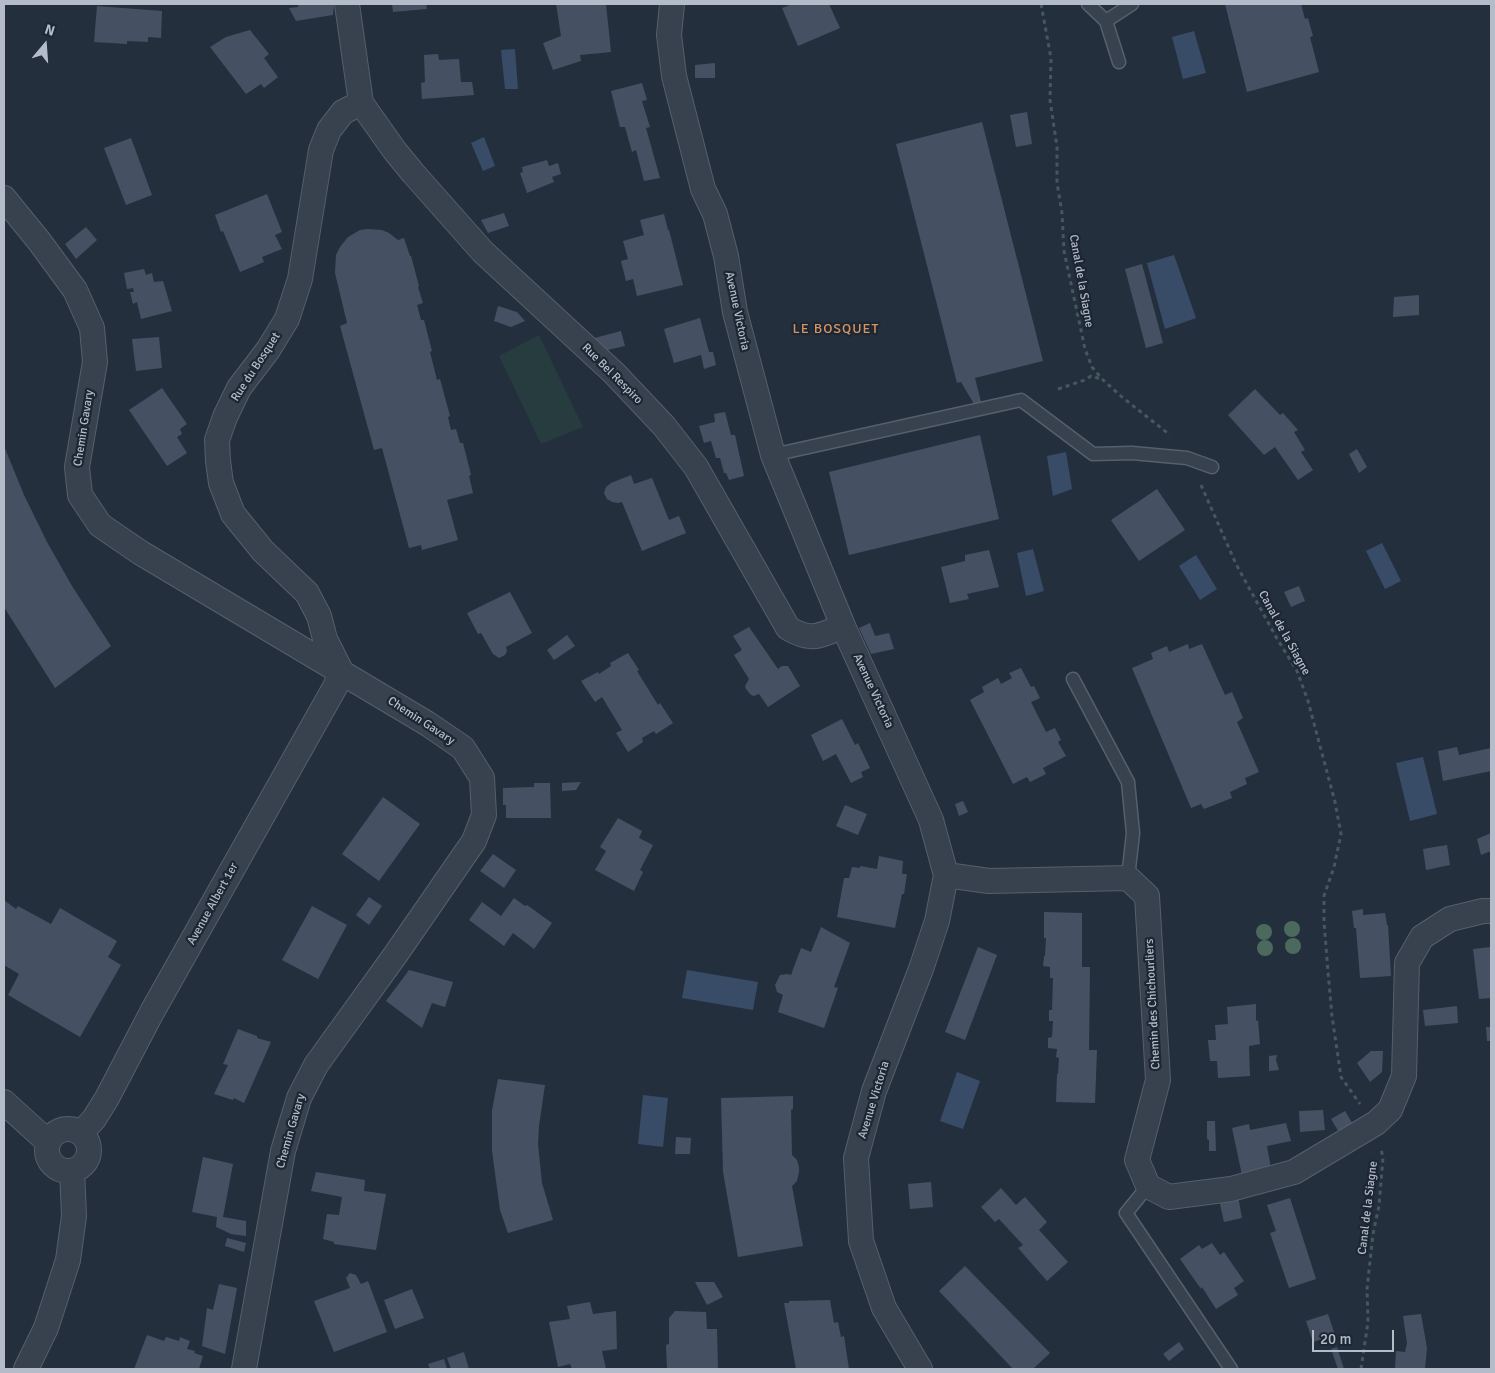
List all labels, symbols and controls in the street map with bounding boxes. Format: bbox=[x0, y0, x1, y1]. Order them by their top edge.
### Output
north arrow bbox=[20, 20, 70, 70]
text: N bbox=[43, 21, 57, 40]
street label: Canal de la Siagne bbox=[1066, 233, 1096, 329]
street label: Avenue Victoria bbox=[722, 270, 752, 352]
district label: LE BOSQUET bbox=[791, 321, 881, 337]
street label: Rue du Bosquet bbox=[228, 330, 284, 404]
street label: Rue Bel Respiro bbox=[579, 341, 645, 407]
street label: Chemin Gavary bbox=[71, 389, 97, 467]
street label: Canal de la Siagne bbox=[1255, 588, 1313, 678]
street label: Avenue Victoria bbox=[850, 652, 896, 730]
street label: Chemin Gavary bbox=[385, 694, 457, 748]
street label: Avenue Albert 1er bbox=[184, 860, 242, 948]
street label: Chemin des Chichourliers bbox=[1142, 938, 1164, 1070]
street label: Avenue Victoria bbox=[855, 1060, 893, 1140]
street label: Chemin Gavary bbox=[273, 1092, 309, 1170]
street label: Canal de la Siagne bbox=[1355, 1160, 1381, 1256]
scale bar bbox=[1315, 1320, 1398, 1352]
text: 20 m bbox=[1320, 1330, 1351, 1348]

